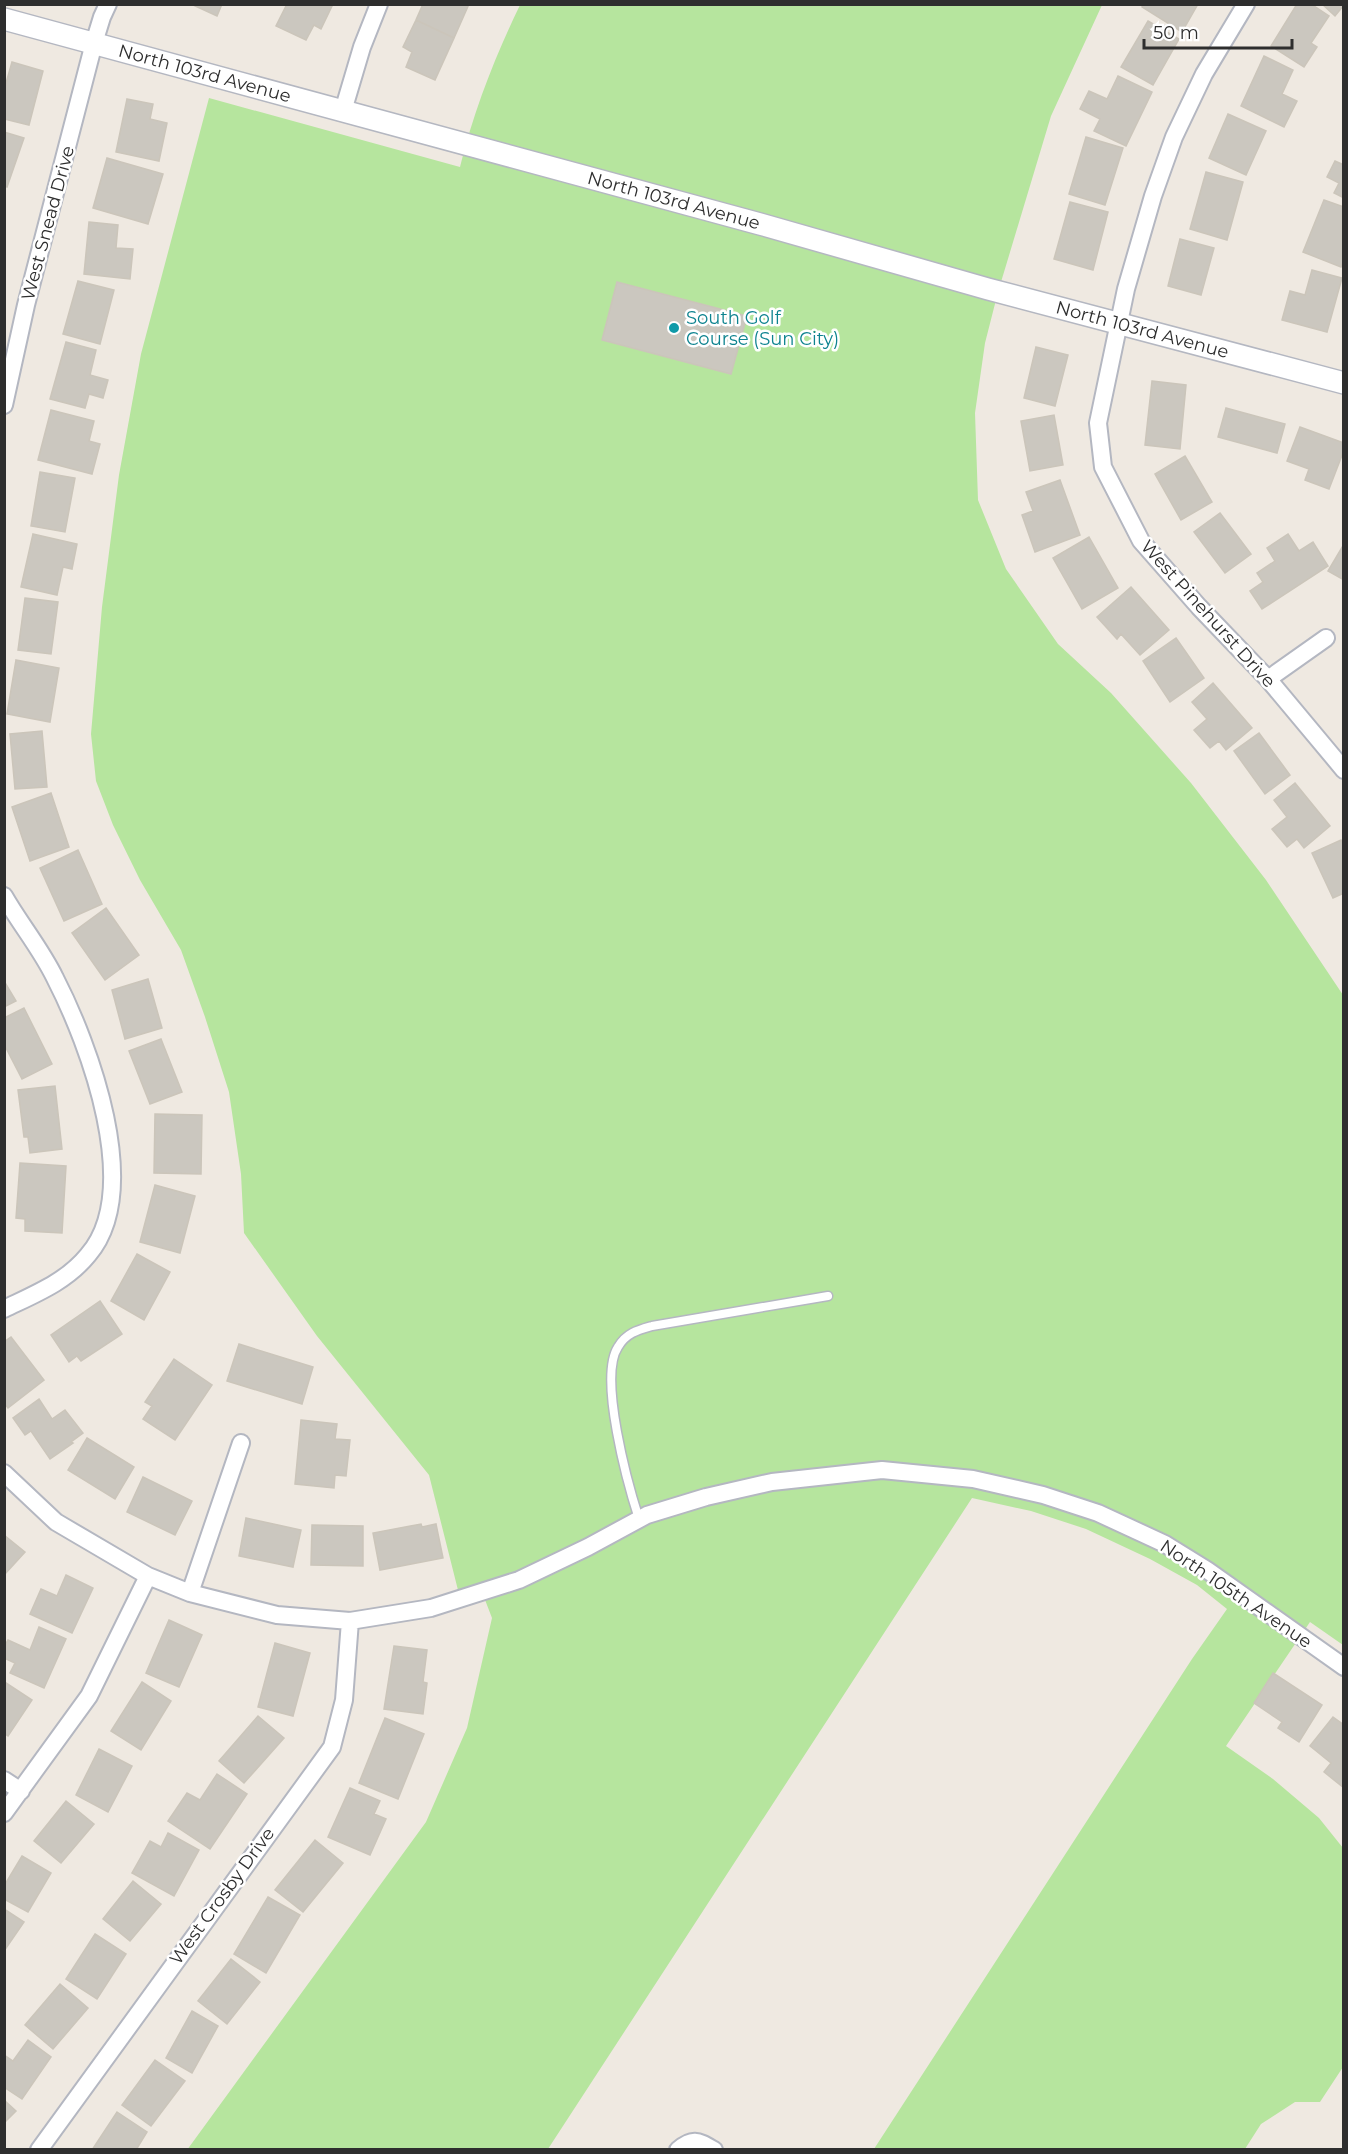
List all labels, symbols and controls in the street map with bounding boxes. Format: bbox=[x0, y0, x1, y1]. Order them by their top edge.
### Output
scale bar bbox=[1144, 12, 1292, 50]
text: 50 m bbox=[1153, 22, 1199, 44]
street label: North 103rd Avenue bbox=[116, 40, 294, 107]
street label: West Snead Drive bbox=[17, 143, 79, 303]
street label: North 103rd Avenue bbox=[585, 167, 763, 235]
street label: North 103rd Avenue bbox=[1053, 296, 1231, 363]
place label: South Golf Course (Sun City) bbox=[686, 307, 839, 350]
marker: South Golf Course (Sun City) bbox=[667, 321, 681, 335]
street label: West Pinehurst Drive bbox=[1136, 536, 1280, 692]
street label: North 105th Avenue bbox=[1156, 1535, 1316, 1653]
street label: West Crosby Drive bbox=[165, 1823, 279, 1969]

